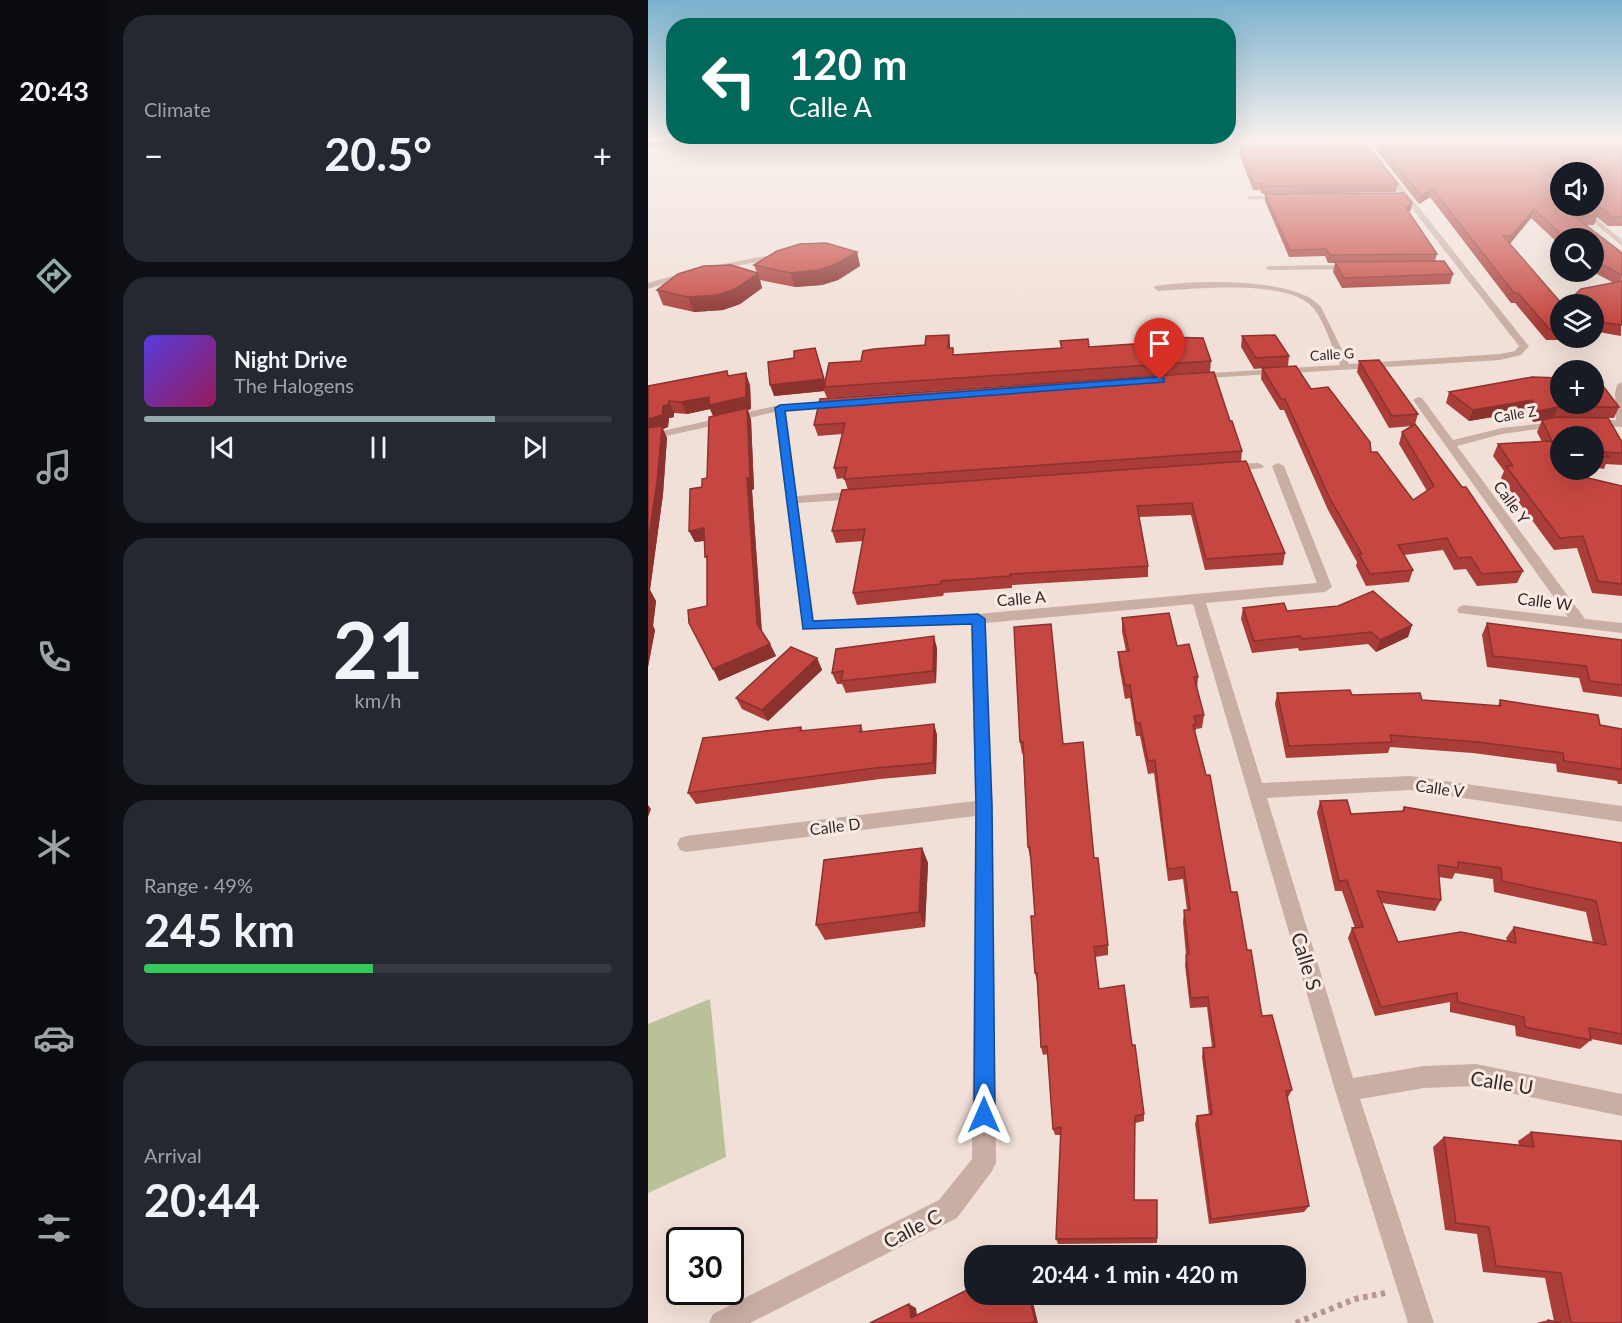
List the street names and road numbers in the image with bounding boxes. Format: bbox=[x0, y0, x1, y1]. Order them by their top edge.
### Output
street label: Calle G bbox=[1309, 344, 1355, 364]
street label: Calle Z bbox=[1493, 402, 1537, 426]
street label: Calle Y bbox=[1490, 477, 1534, 527]
street label: Calle A bbox=[996, 586, 1046, 610]
street label: Calle W bbox=[1517, 588, 1574, 614]
street label: Calle V bbox=[1414, 775, 1466, 801]
street label: Calle D bbox=[809, 813, 861, 839]
street label: Calle S bbox=[1287, 929, 1327, 993]
street label: Calle U bbox=[1469, 1065, 1535, 1099]
street label: Calle C bbox=[879, 1203, 945, 1253]

